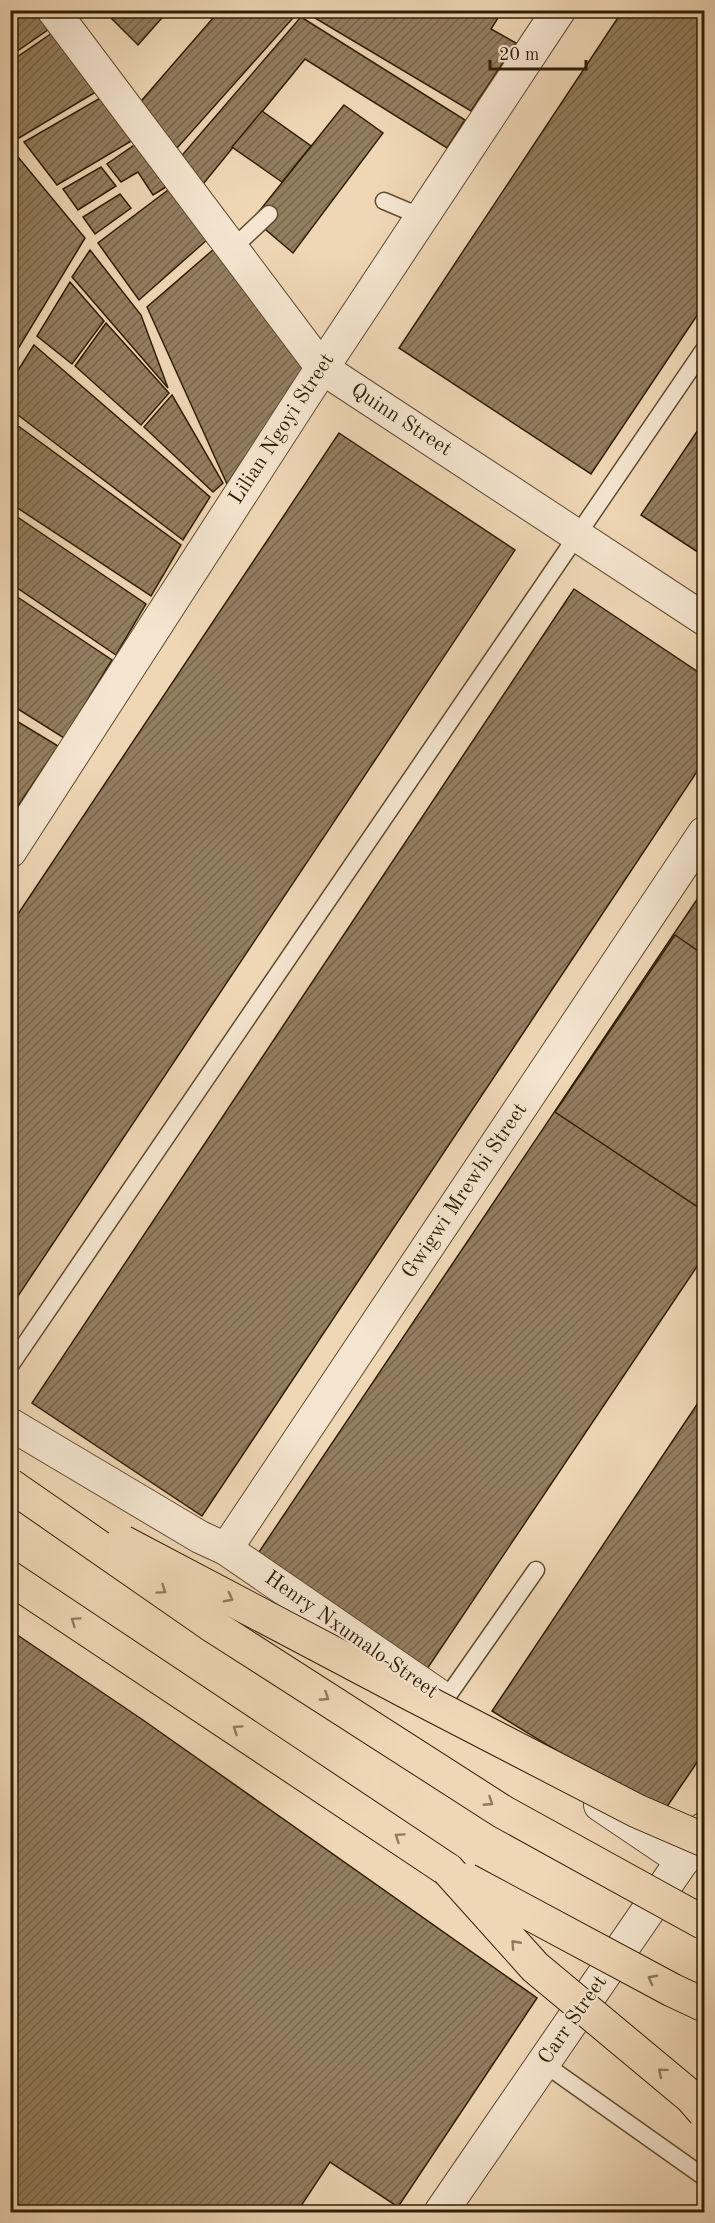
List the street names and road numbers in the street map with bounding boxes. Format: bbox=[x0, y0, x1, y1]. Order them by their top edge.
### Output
street label: Lilian Ngoyi Street bbox=[226, 350, 338, 508]
street label: Quinn Street bbox=[347, 380, 455, 460]
street label: Gwigwi Mrewbi Street bbox=[399, 1100, 531, 1282]
street label: Henry Nxumalo Street bbox=[261, 1567, 441, 1703]
street label: Carr Street bbox=[535, 1972, 611, 2068]

